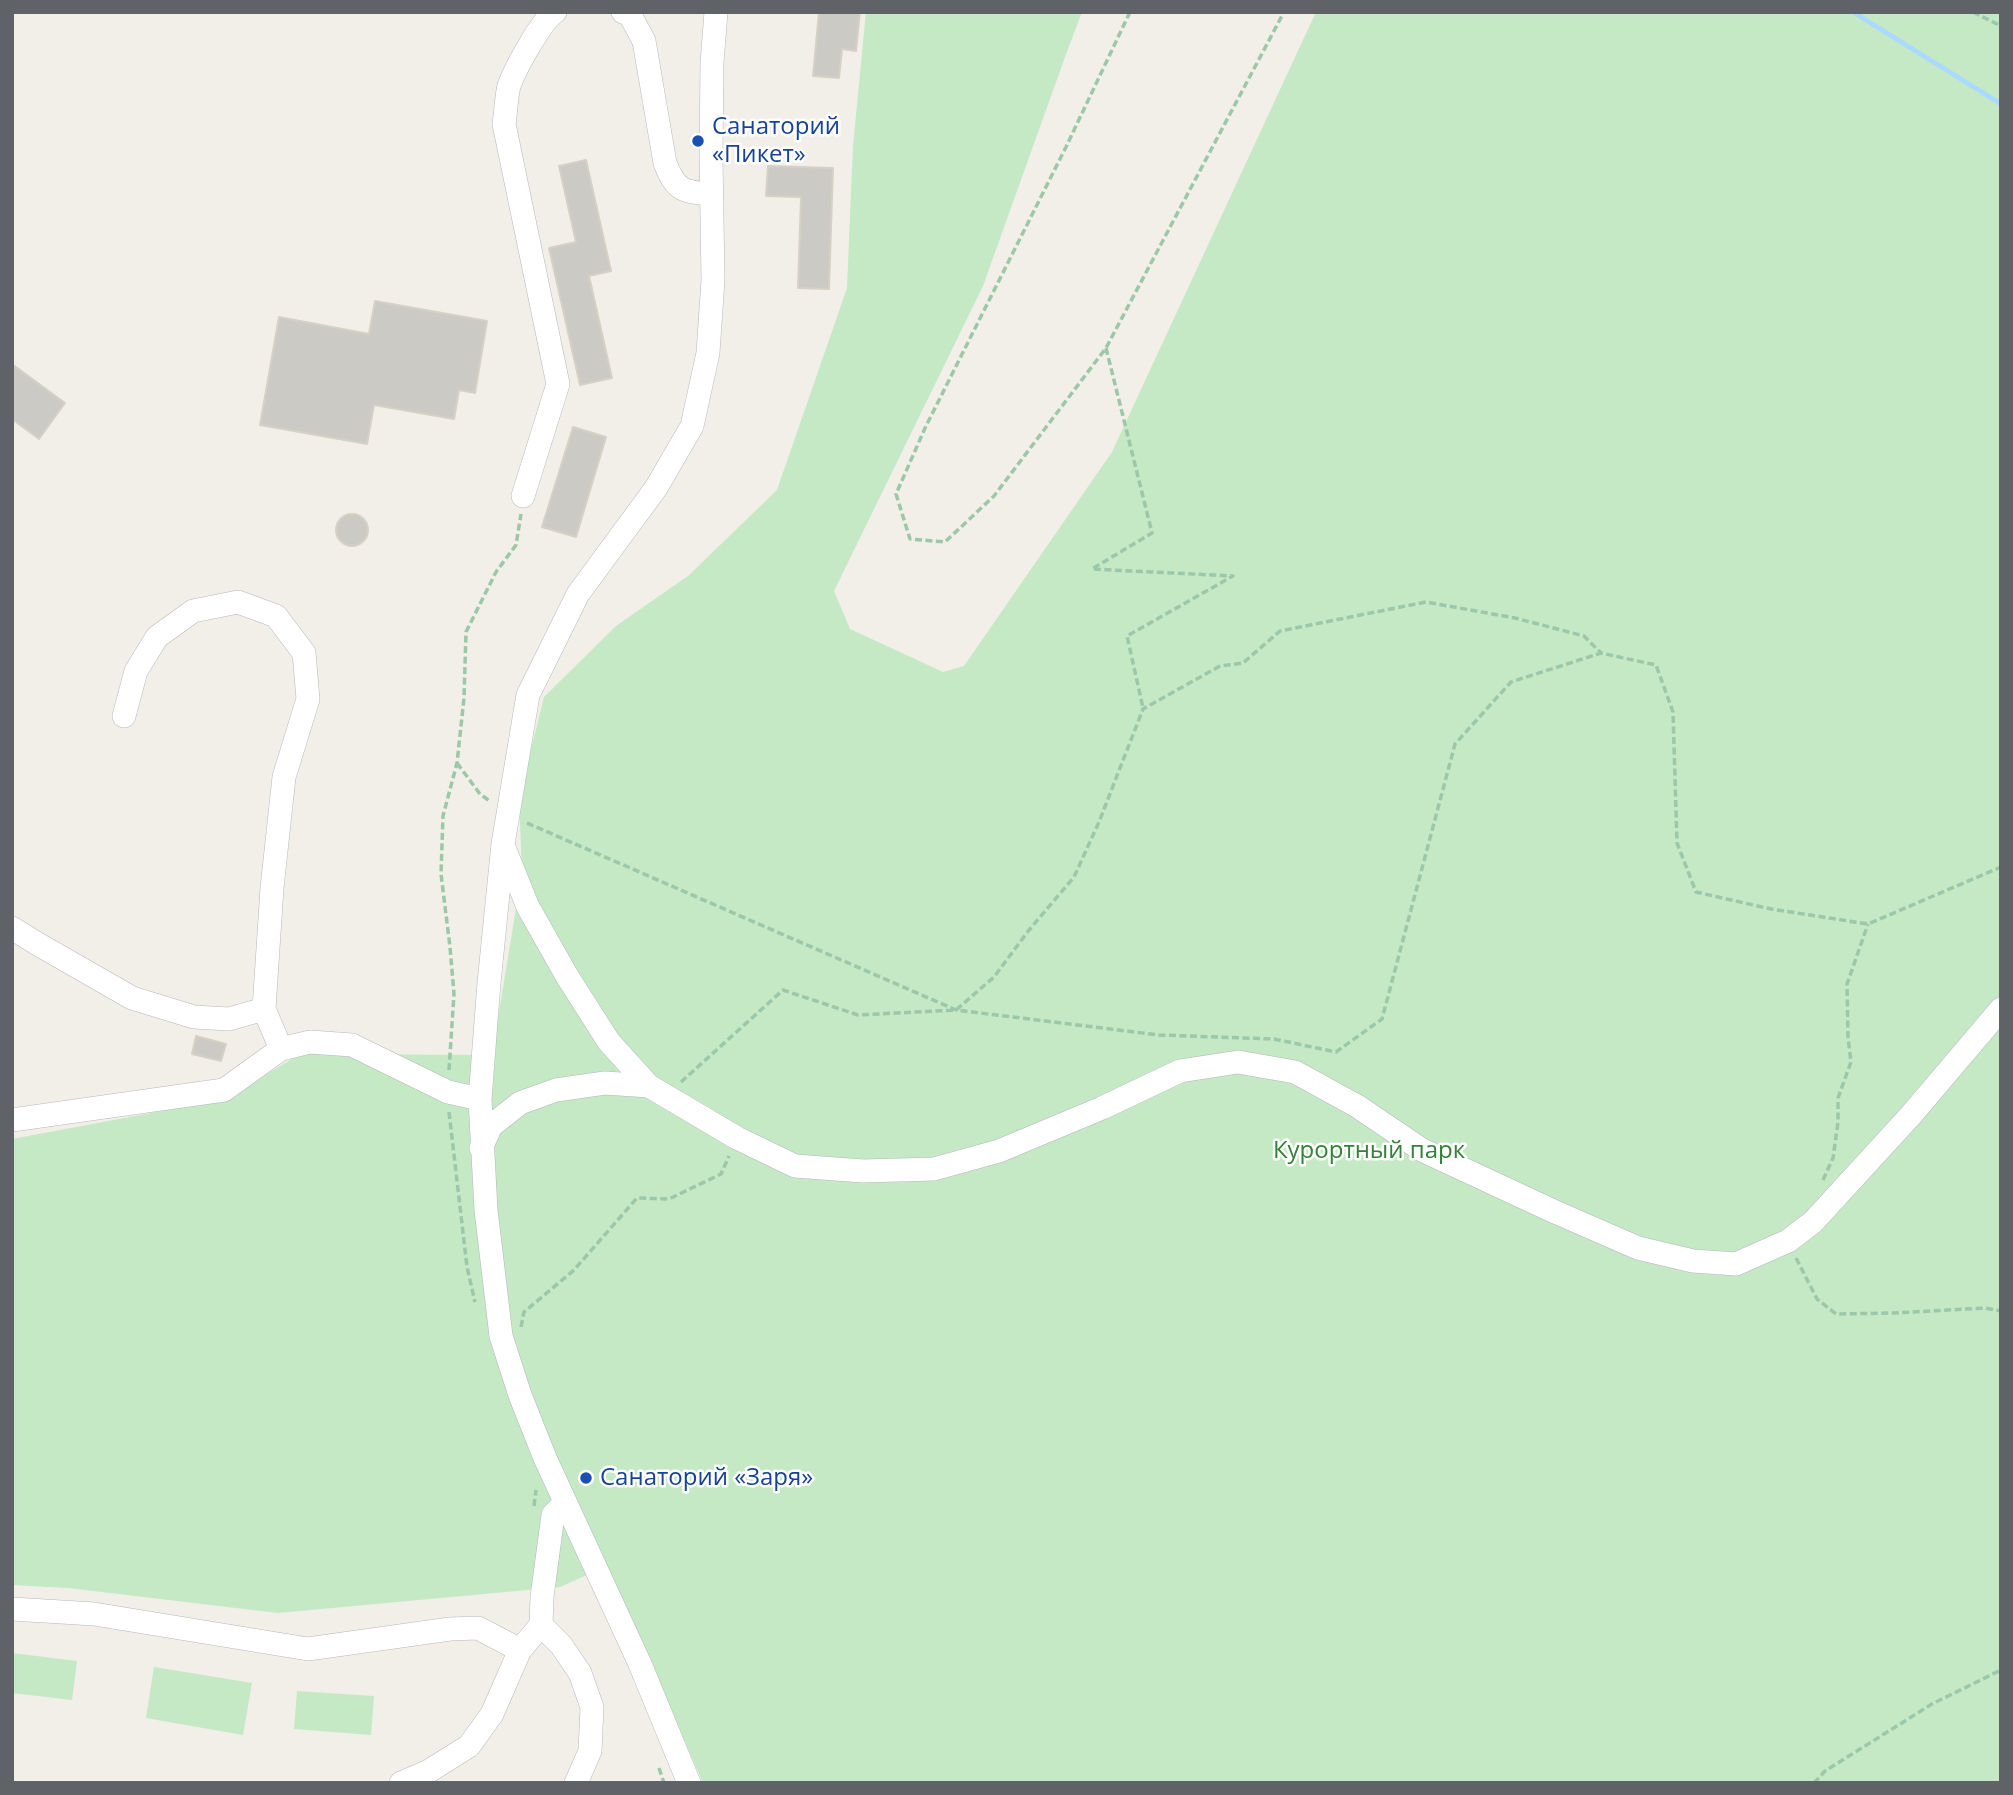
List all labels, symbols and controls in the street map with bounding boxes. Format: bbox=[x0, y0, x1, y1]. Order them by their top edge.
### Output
place label: Санаторий «Пикет» bbox=[712, 113, 840, 169]
marker: Санаторий «Пикет» bbox=[690, 133, 706, 149]
park label: Курортный парк bbox=[1273, 1137, 1465, 1165]
place label: Санаторий «Заря» bbox=[600, 1464, 813, 1492]
marker: Санаторий «Заря» bbox=[578, 1470, 594, 1486]

